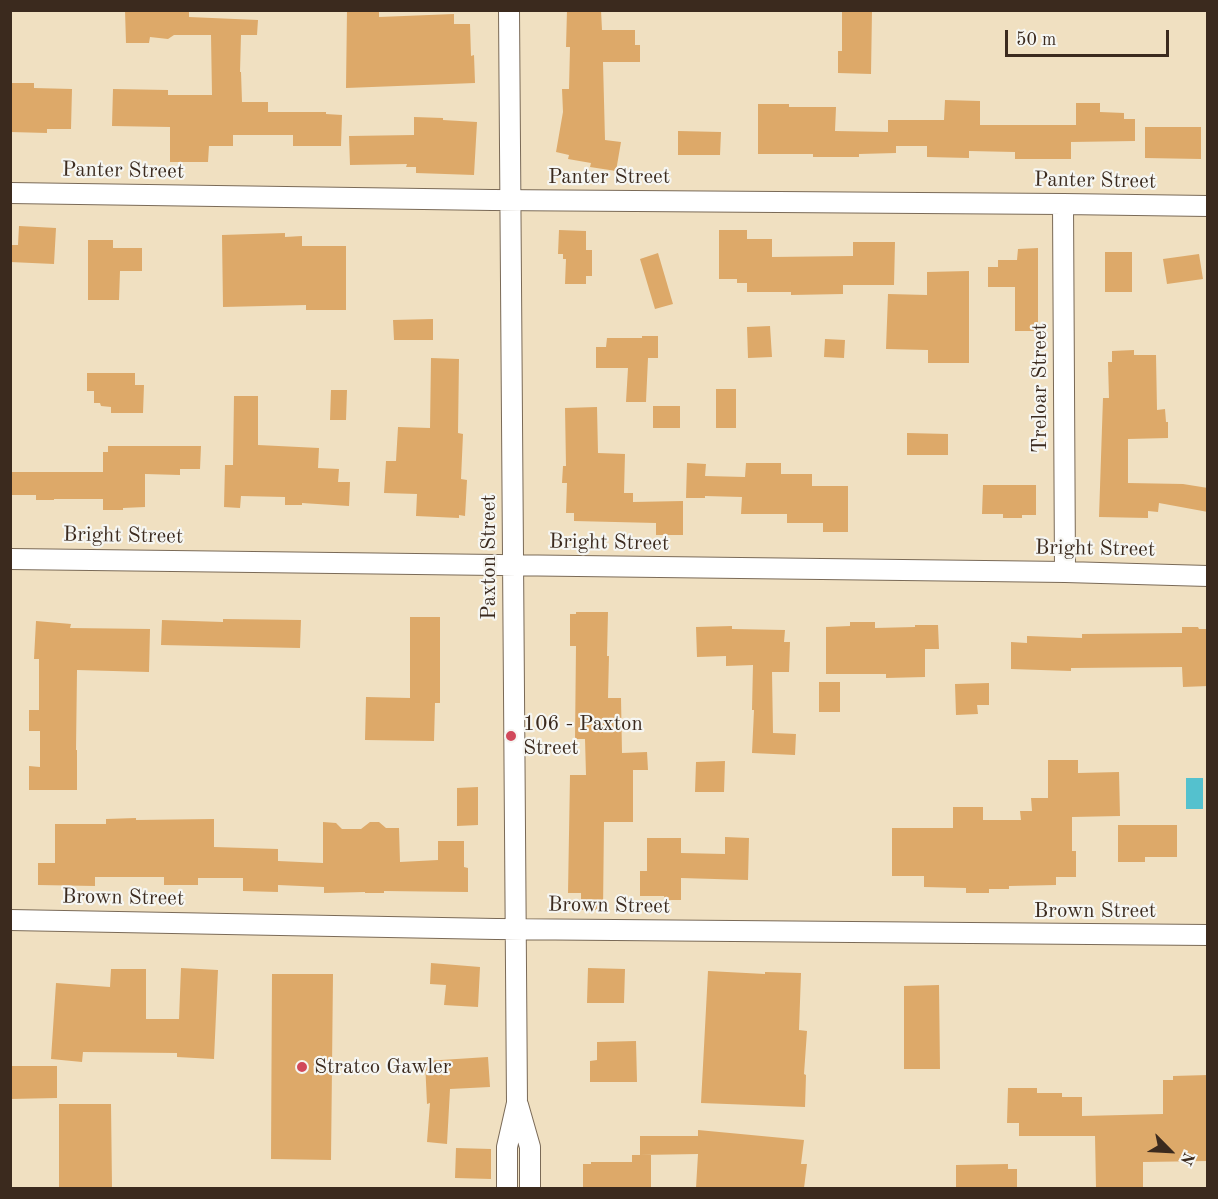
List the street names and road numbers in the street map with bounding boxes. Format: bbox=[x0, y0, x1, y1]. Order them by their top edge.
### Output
street label: Panter Street bbox=[62, 157, 184, 185]
street label: Panter Street bbox=[548, 164, 670, 190]
street label: Panter Street bbox=[1034, 167, 1156, 195]
street label: Treloar Street bbox=[1027, 323, 1053, 453]
street label: Paxton Street bbox=[476, 494, 502, 620]
street label: Bright Street bbox=[63, 522, 183, 550]
street label: Bright Street bbox=[549, 529, 669, 557]
street label: Bright Street bbox=[1035, 535, 1155, 563]
street label: Brown Street bbox=[62, 884, 184, 912]
street label: Brown Street bbox=[548, 892, 670, 920]
street label: Brown Street bbox=[1034, 898, 1156, 924]

